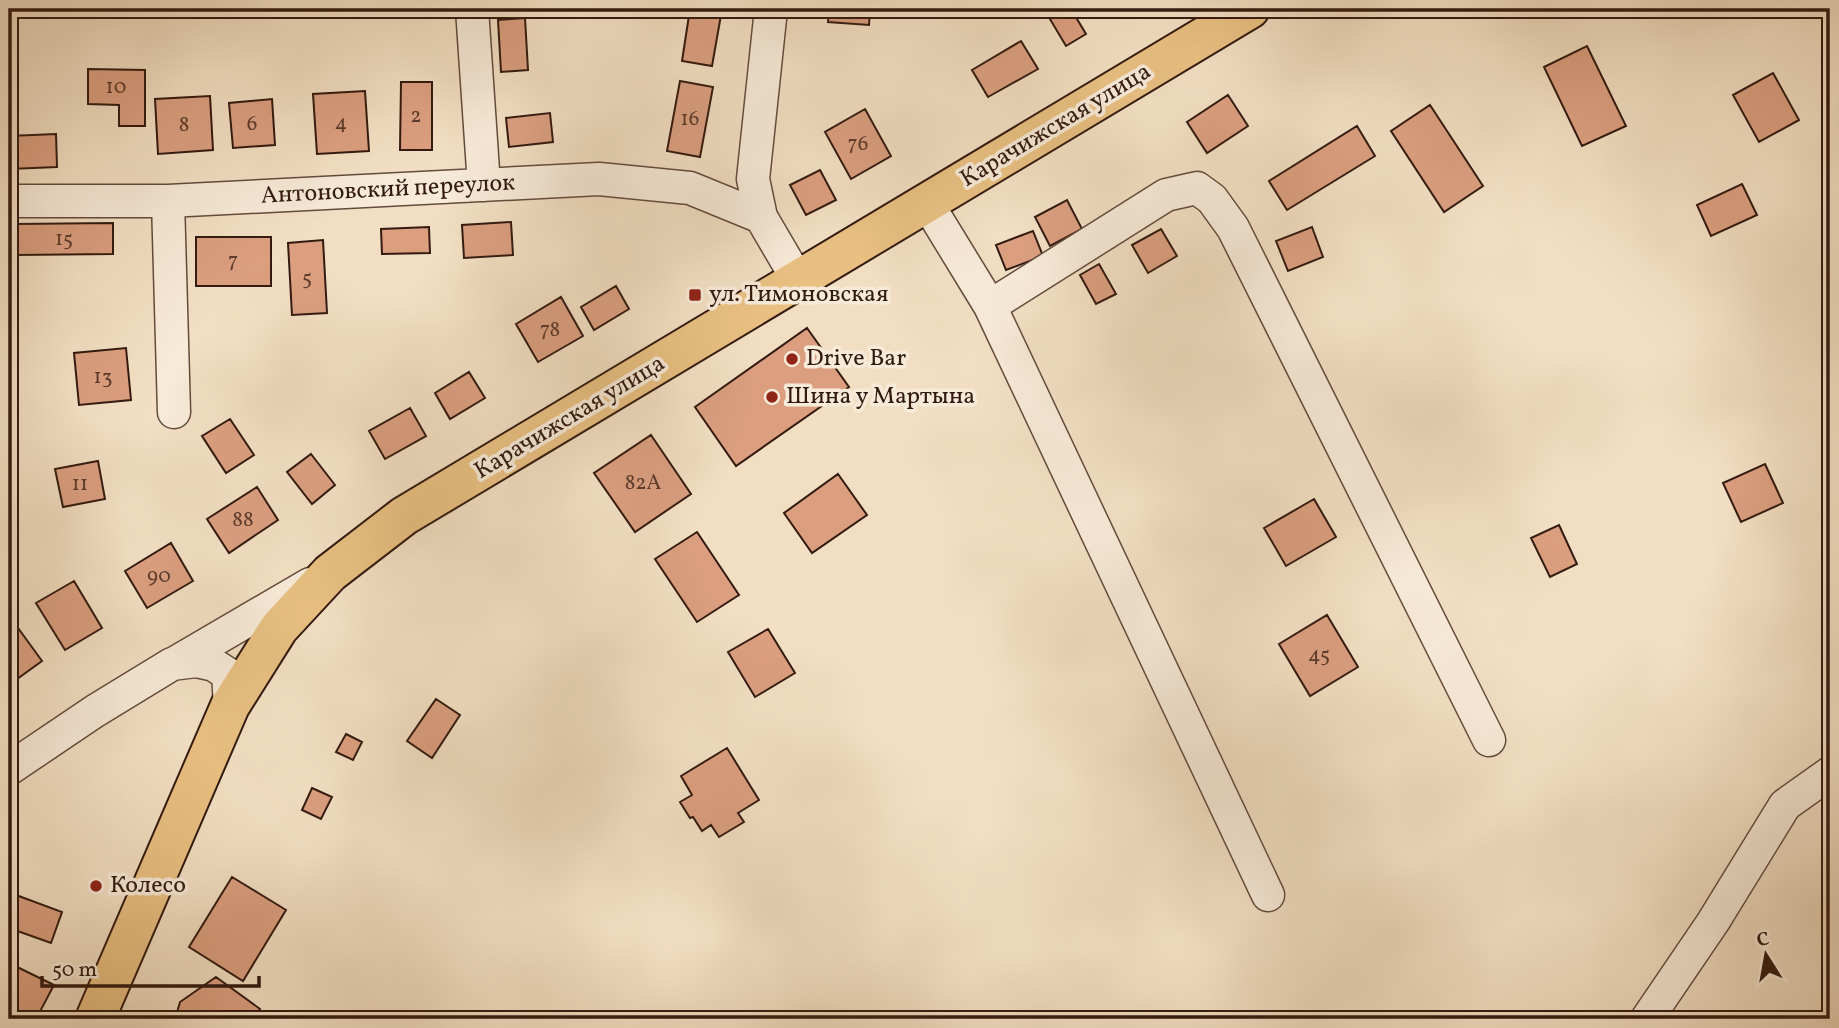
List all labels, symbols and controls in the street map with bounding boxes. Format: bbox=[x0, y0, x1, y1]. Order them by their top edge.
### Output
street label: Карачижская улица bbox=[954, 55, 1158, 197]
house number: 10 bbox=[106, 73, 126, 102]
house number: 2 bbox=[410, 102, 422, 131]
house number: 16 bbox=[681, 105, 699, 134]
house number: 4 bbox=[335, 109, 347, 138]
house number: 6 bbox=[247, 110, 257, 139]
house number: 8 bbox=[179, 111, 189, 140]
house number: 76 bbox=[848, 130, 868, 159]
street label: Антоновский переулок bbox=[260, 166, 516, 214]
house number: 15 bbox=[55, 225, 73, 254]
house number: 7 bbox=[228, 247, 238, 276]
house number: 5 bbox=[302, 264, 312, 293]
place label: ул. Тимоновская bbox=[709, 278, 889, 312]
marker: ул. Тимоновская bbox=[687, 287, 703, 303]
house number: 78 bbox=[540, 316, 560, 345]
place label: Drive Bar bbox=[806, 342, 906, 376]
street label: Карачижская улица bbox=[468, 347, 672, 489]
marker: Drive Bar bbox=[784, 351, 800, 367]
house number: 13 bbox=[94, 363, 112, 392]
place label: Шина у Мартына bbox=[786, 380, 975, 414]
marker: Шина у Мартына bbox=[764, 389, 780, 405]
house number: 82А bbox=[625, 469, 662, 498]
house number: 11 bbox=[72, 470, 88, 499]
house number: 88 bbox=[232, 506, 254, 535]
house number: 90 bbox=[147, 562, 171, 591]
house number: 45 bbox=[1308, 641, 1330, 670]
place label: Колесо bbox=[110, 869, 186, 903]
marker: Колесо bbox=[88, 878, 104, 894]
north arrow bbox=[1730, 920, 1800, 990]
text: С bbox=[1755, 926, 1772, 954]
scale bar bbox=[42, 944, 259, 988]
text: 50 m bbox=[52, 956, 97, 985]

